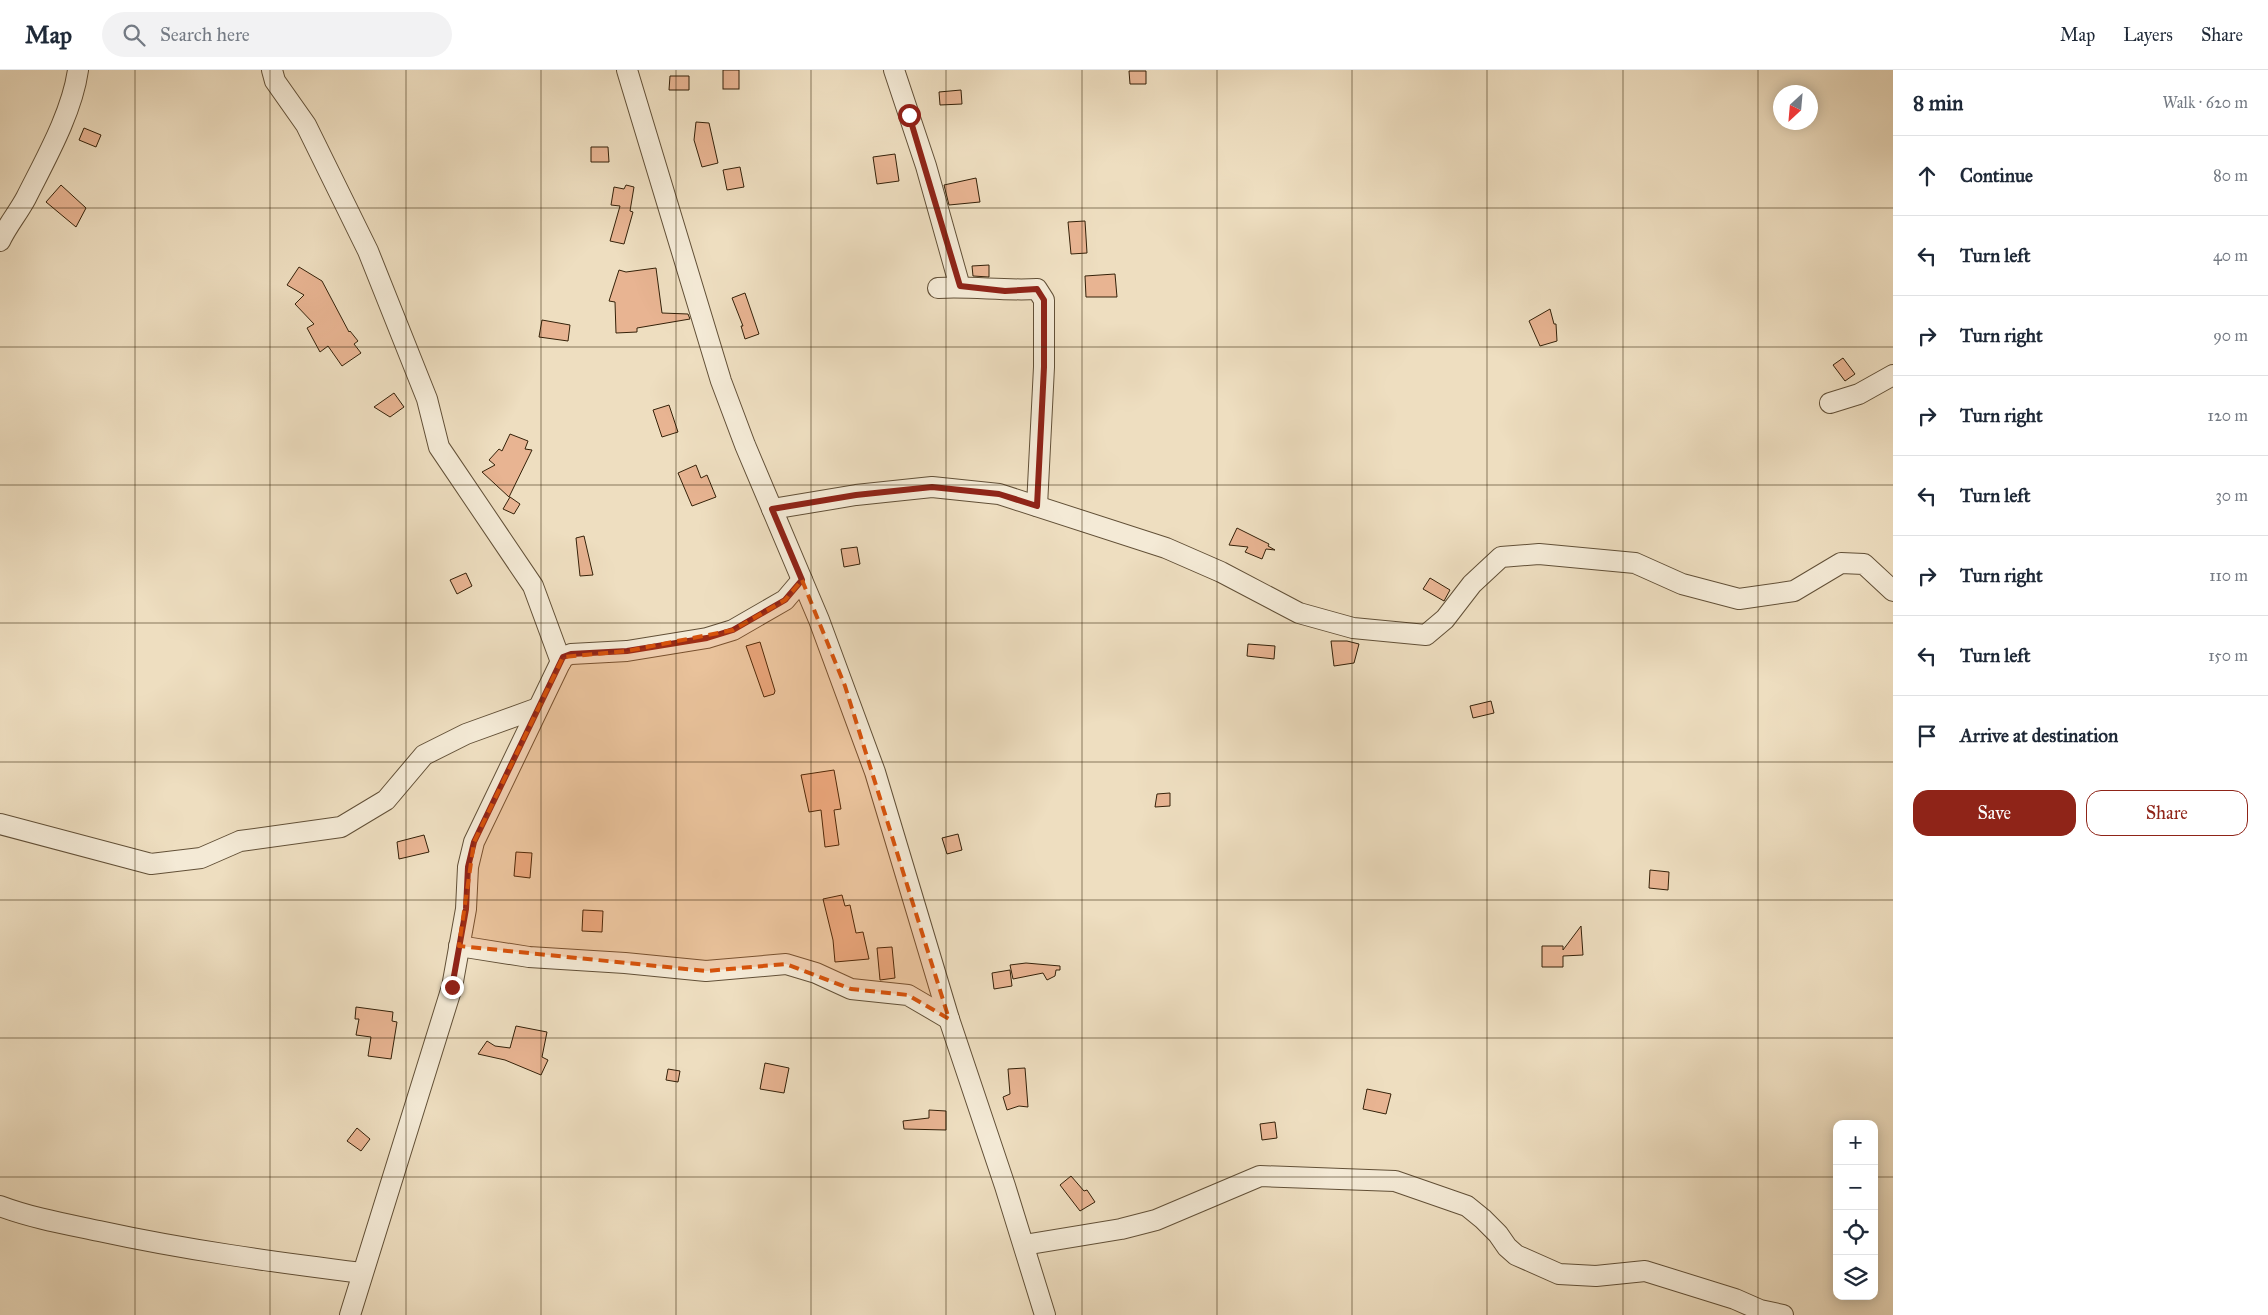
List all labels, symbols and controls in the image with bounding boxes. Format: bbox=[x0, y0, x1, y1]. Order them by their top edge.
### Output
search box bbox=[102, 12, 452, 57]
text: Map bbox=[25, 20, 72, 50]
icon: search bbox=[120, 21, 148, 49]
text: Search here bbox=[160, 23, 250, 46]
text: Map bbox=[2060, 24, 2095, 46]
text: Layers bbox=[2123, 24, 2173, 46]
text: Share bbox=[2201, 24, 2243, 46]
north arrow bbox=[1773, 85, 1818, 130]
text: 8 min bbox=[1913, 90, 1963, 116]
text: Walk · 620 m bbox=[2162, 93, 2248, 112]
route start bbox=[898, 104, 921, 127]
icon: ahead bbox=[1913, 162, 1941, 190]
text: Continue bbox=[1960, 164, 2033, 187]
text: 80 m bbox=[2213, 166, 2248, 185]
icon: left bbox=[1913, 242, 1941, 270]
text: Turn left bbox=[1960, 244, 2030, 267]
text: 40 m bbox=[2213, 246, 2248, 265]
icon: right bbox=[1913, 322, 1941, 350]
text: Turn right bbox=[1960, 324, 2043, 347]
text: 90 m bbox=[2213, 326, 2248, 345]
icon: right bbox=[1913, 402, 1941, 430]
text: Turn right bbox=[1960, 404, 2043, 427]
text: 120 m bbox=[2208, 406, 2248, 425]
icon: left bbox=[1913, 482, 1941, 510]
text: Turn left bbox=[1960, 484, 2030, 507]
text: 30 m bbox=[2215, 486, 2248, 505]
icon: right bbox=[1913, 562, 1941, 590]
text: Turn right bbox=[1960, 564, 2043, 587]
text: 110 m bbox=[2209, 566, 2248, 585]
icon: left bbox=[1913, 642, 1941, 670]
text: Turn left bbox=[1960, 644, 2030, 667]
text: 150 m bbox=[2208, 646, 2248, 665]
icon: arrive bbox=[1913, 722, 1941, 750]
text: Arrive at destination bbox=[1960, 724, 2118, 747]
button: Save bbox=[1913, 790, 2076, 836]
button: Share bbox=[2086, 790, 2248, 836]
route end bbox=[441, 976, 464, 999]
map controls bbox=[1833, 1120, 1878, 1300]
button: + bbox=[1833, 1120, 1878, 1165]
button: − bbox=[1833, 1165, 1878, 1210]
button: locate bbox=[1833, 1210, 1878, 1255]
button: layers bbox=[1833, 1255, 1878, 1300]

